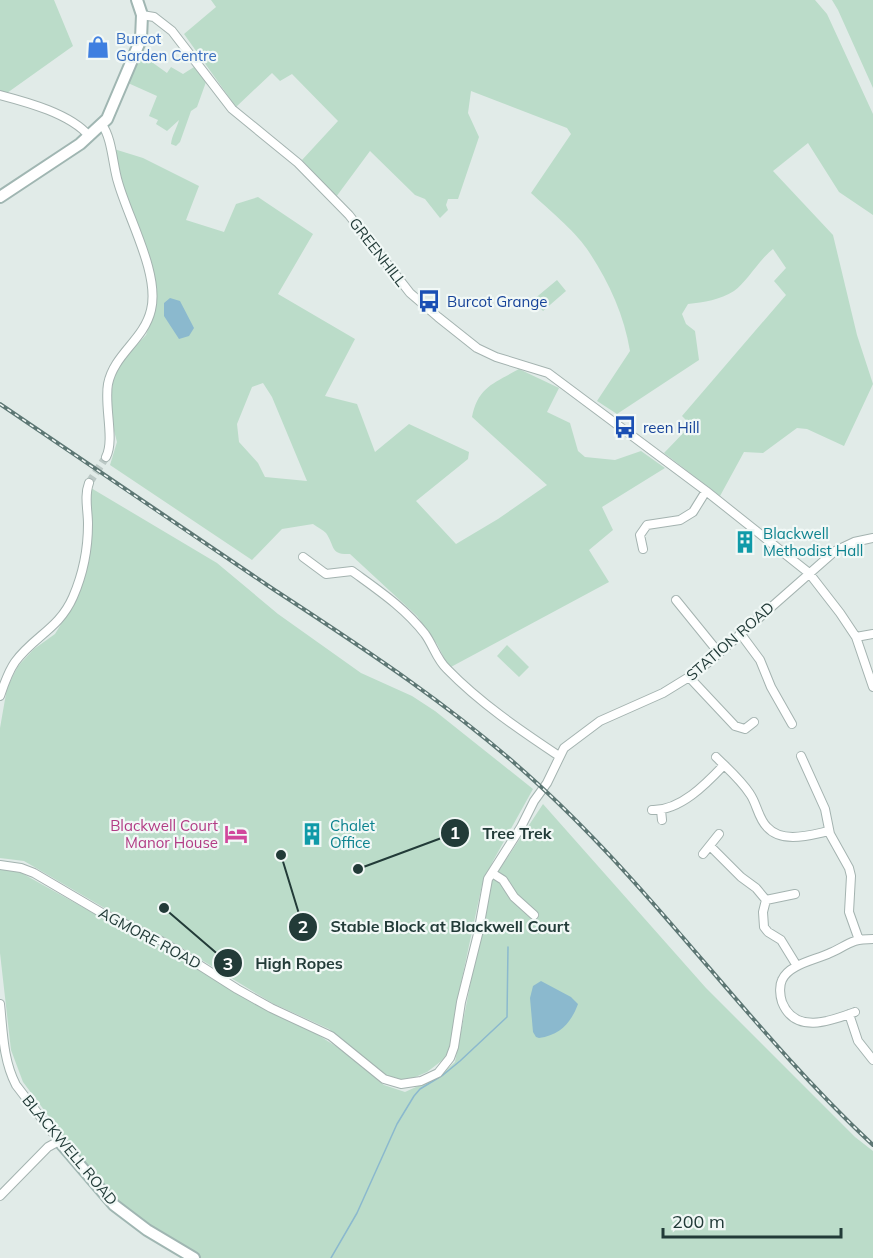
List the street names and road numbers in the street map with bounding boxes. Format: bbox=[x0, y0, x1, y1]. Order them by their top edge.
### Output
street label: GREENHILL bbox=[345, 214, 411, 290]
street label: STATION ROAD bbox=[682, 598, 778, 684]
street label: AGMORE ROAD bbox=[96, 903, 204, 973]
street label: BLACKWELL ROAD bbox=[18, 1091, 122, 1209]

